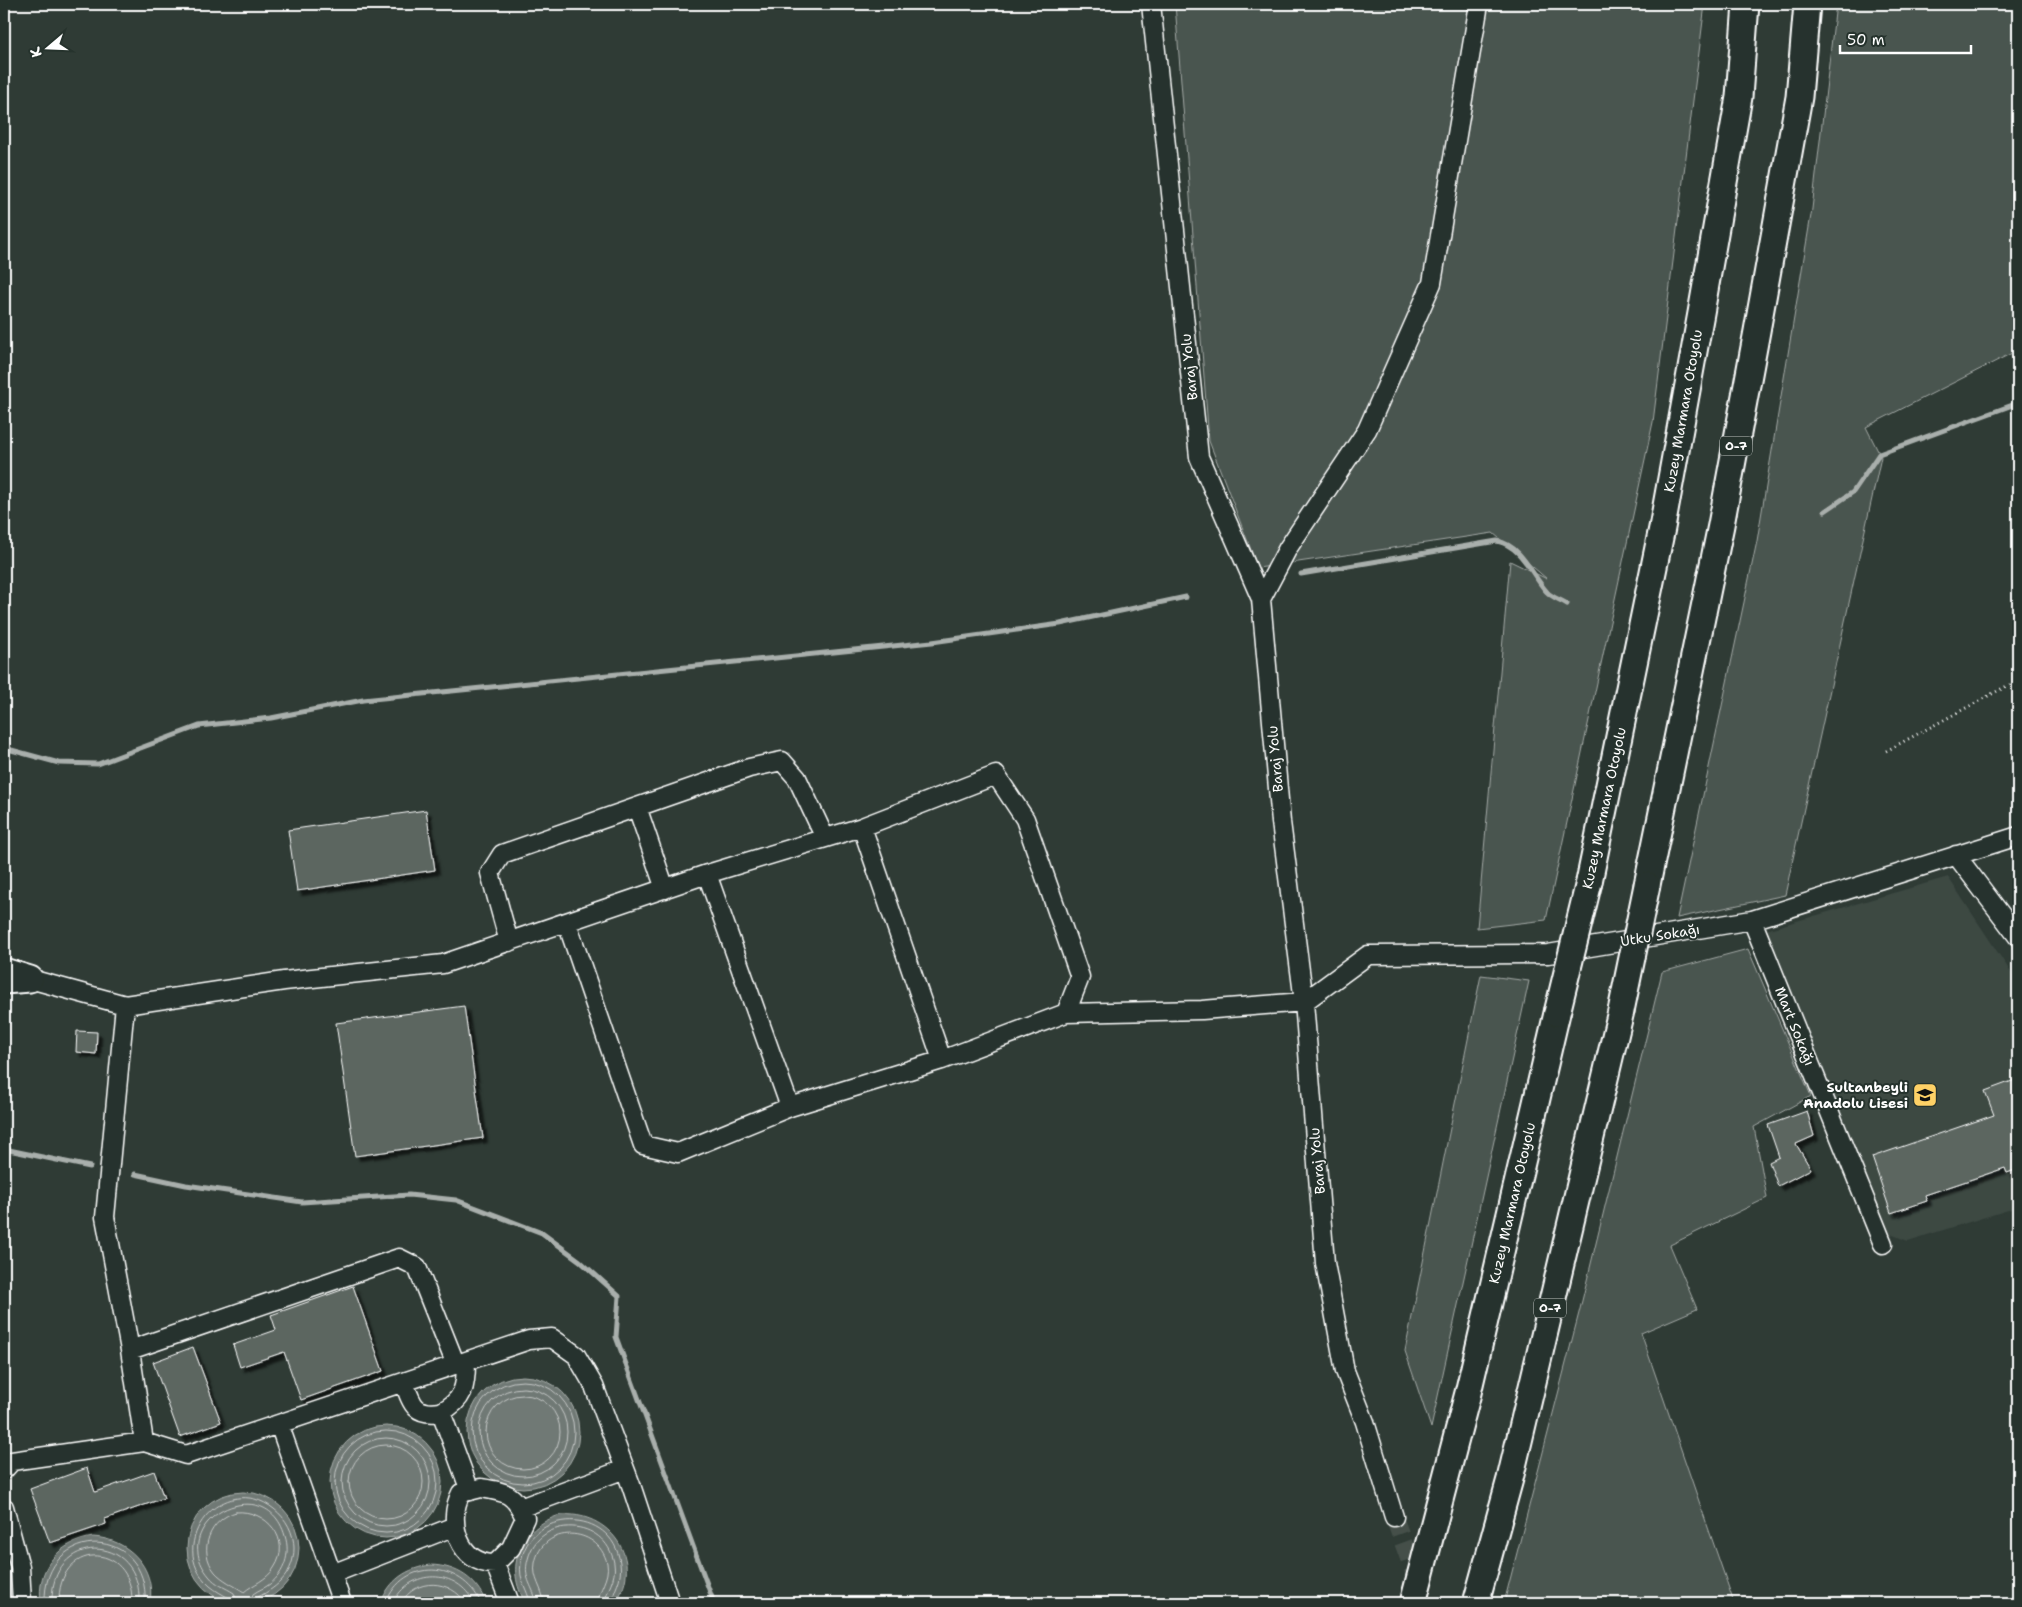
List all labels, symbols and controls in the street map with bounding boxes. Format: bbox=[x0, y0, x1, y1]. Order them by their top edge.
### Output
north arrow bbox=[22, 22, 72, 72]
scale bar bbox=[1840, 22, 1971, 54]
text: 50 m bbox=[1847, 30, 1885, 50]
text: K bbox=[25, 44, 46, 60]
street label: Kuzey Marmara Otoyolu bbox=[1660, 328, 1706, 494]
street label: Baraj Yolu bbox=[1177, 333, 1201, 401]
road number: O-7 bbox=[1720, 436, 1752, 456]
street label: Baraj Yolu bbox=[1263, 725, 1287, 793]
street label: Kuzey Marmara Otoyolu bbox=[1578, 725, 1630, 891]
street label: Utku Sokağı bbox=[1619, 920, 1701, 950]
street label: Mart Sokağı bbox=[1771, 984, 1819, 1068]
place label: Sultanbeyli Anadolu Lisesi bbox=[1803, 1078, 1908, 1112]
school or university icon: Sultanbeyli Anadolu Lisesi bbox=[1912, 1082, 1938, 1108]
street label: Kuzey Marmara Otoyolu bbox=[1485, 1121, 1539, 1285]
street label: Baraj Yolu bbox=[1305, 1127, 1329, 1195]
road number: O-7 bbox=[1534, 1299, 1566, 1318]

